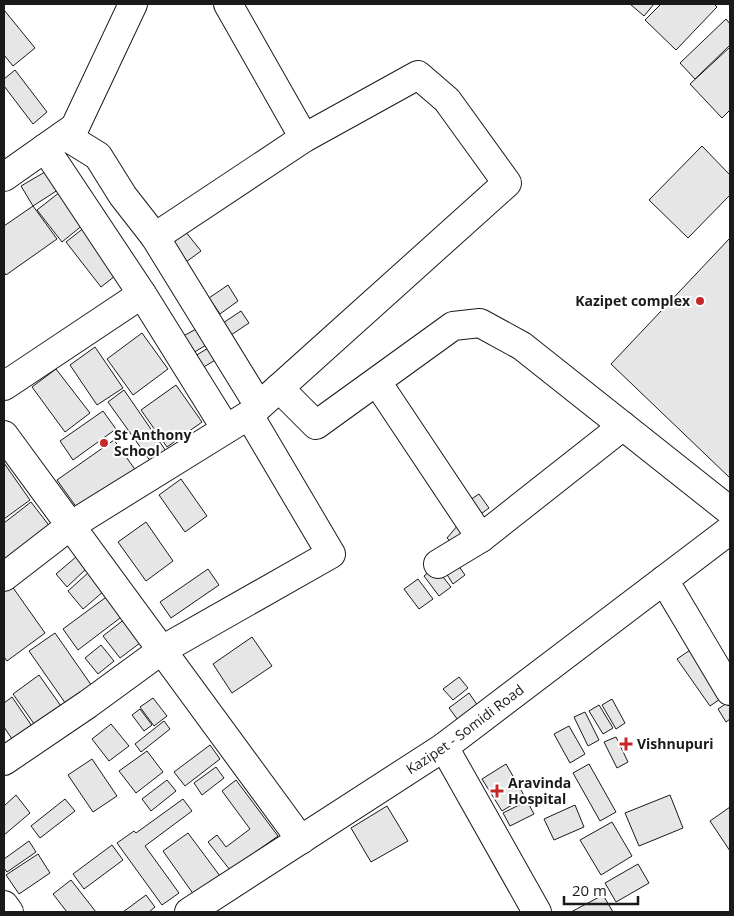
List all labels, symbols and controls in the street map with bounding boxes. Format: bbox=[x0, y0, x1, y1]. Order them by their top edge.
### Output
place label: Kazipet complex bbox=[575, 291, 691, 310]
marker: Kazipet complex bbox=[694, 295, 706, 307]
place label: St Anthony School bbox=[114, 425, 191, 460]
marker: St Anthony School bbox=[98, 437, 110, 449]
street label: Kazipet - Somidi Road bbox=[402, 680, 528, 778]
place label: Vishnupuri bbox=[637, 734, 714, 753]
marker: Vishnupuri bbox=[619, 737, 633, 751]
place label: Aravinda Hospital bbox=[508, 773, 571, 808]
marker: Aravinda Hospital bbox=[490, 784, 504, 798]
scale bar bbox=[564, 874, 638, 906]
text: 20 m bbox=[572, 880, 607, 900]

